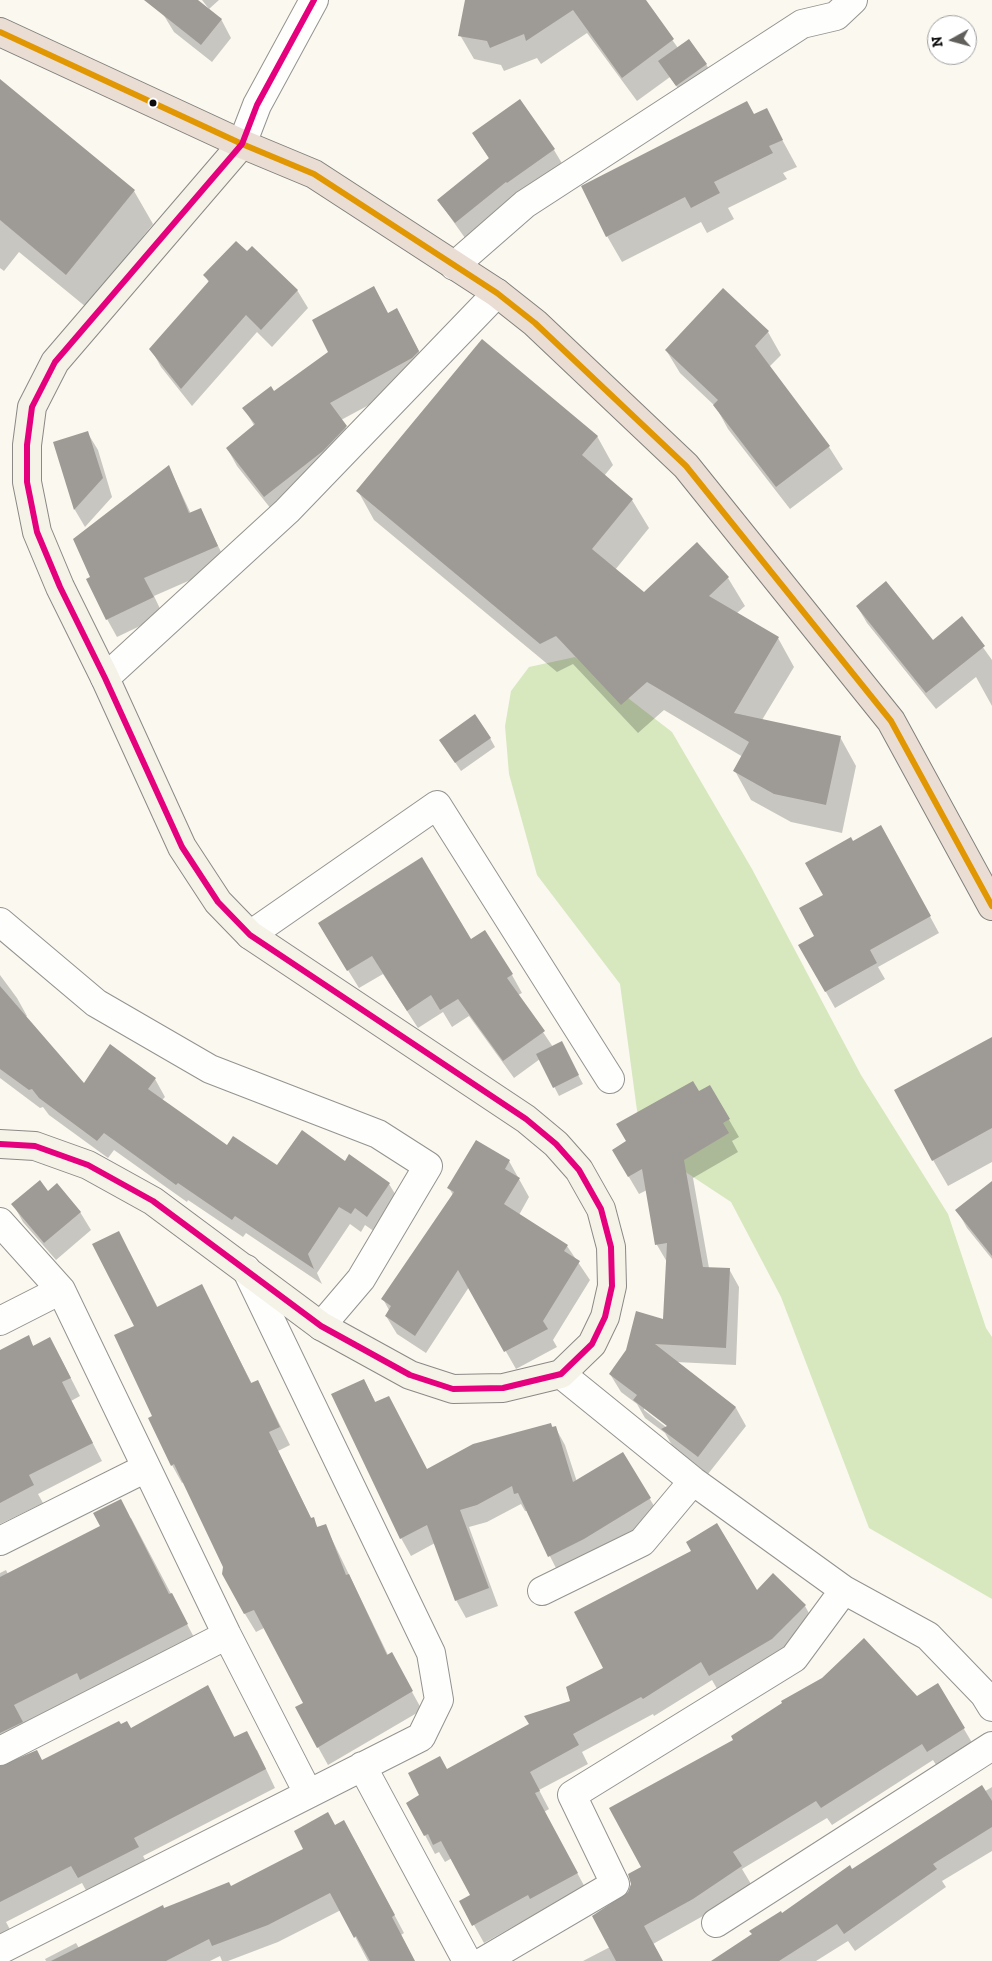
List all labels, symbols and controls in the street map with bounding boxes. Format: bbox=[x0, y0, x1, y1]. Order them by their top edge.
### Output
north arrow bbox=[927, 15, 977, 65]
text: N bbox=[929, 35, 947, 48]
unlabelled marker bbox=[148, 98, 158, 108]

